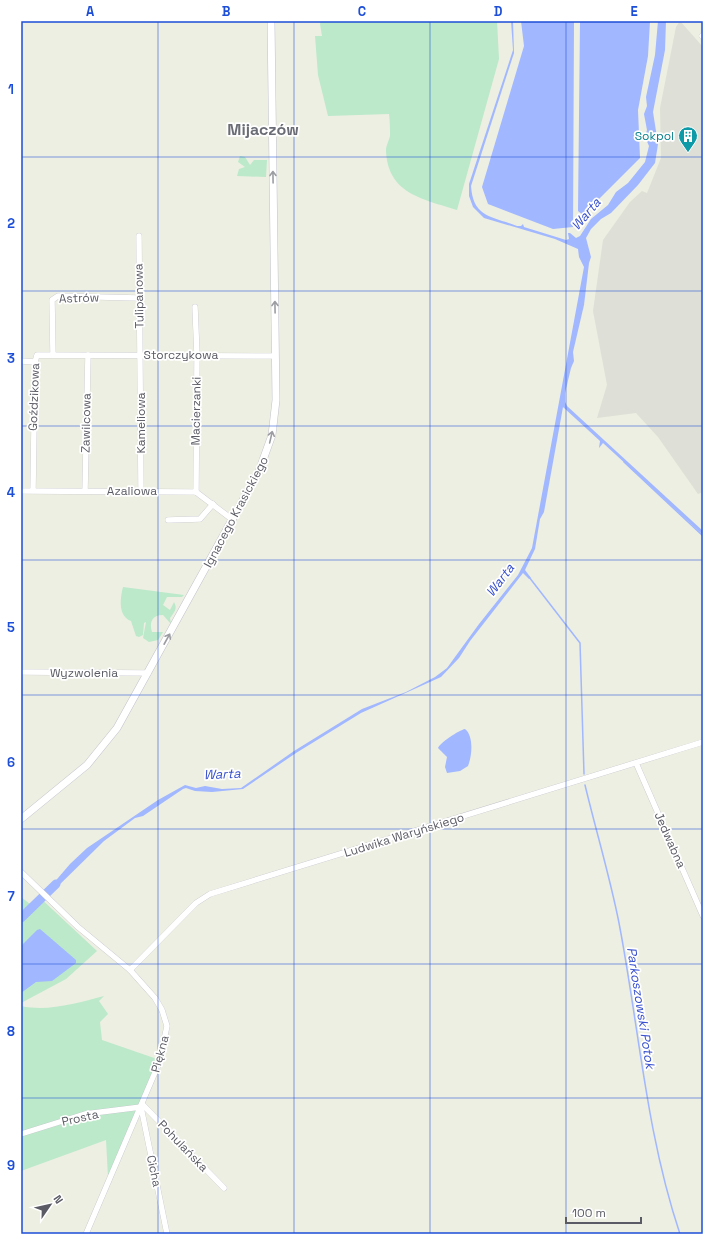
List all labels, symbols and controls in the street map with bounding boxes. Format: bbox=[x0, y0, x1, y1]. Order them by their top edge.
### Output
text: A bbox=[86, 3, 95, 20]
text: B bbox=[222, 3, 231, 20]
text: C bbox=[358, 3, 366, 20]
text: D bbox=[494, 3, 503, 20]
text: E bbox=[630, 3, 638, 20]
text: 1 bbox=[8, 81, 14, 98]
district label: Mijaczów bbox=[227, 119, 299, 140]
building icon: Sokpol bbox=[677, 125, 699, 153]
place label: Sokpol bbox=[635, 128, 674, 144]
one-way arrow bbox=[269, 171, 277, 184]
water label: Warta bbox=[568, 194, 605, 234]
text: 2 bbox=[7, 215, 15, 232]
street label: Tulipanowa bbox=[130, 263, 148, 329]
street label: Astrów bbox=[58, 289, 100, 307]
one-way arrow bbox=[271, 301, 279, 314]
street label: Storczykowa bbox=[144, 347, 218, 363]
text: 3 bbox=[7, 350, 15, 367]
street label: Goździkowa bbox=[25, 363, 43, 431]
street label: Macierzanki bbox=[187, 376, 205, 446]
street label: Kameliowa bbox=[133, 392, 149, 454]
street label: Zawilcowa bbox=[77, 393, 95, 453]
one-way arrow bbox=[268, 431, 276, 444]
street label: Ignacego Krasickiego bbox=[200, 454, 272, 570]
street label: Azaliowa bbox=[107, 483, 157, 499]
text: 4 bbox=[7, 484, 15, 501]
water label: Warta bbox=[482, 560, 518, 600]
text: 5 bbox=[7, 619, 15, 636]
one-way arrow bbox=[163, 633, 171, 645]
street label: Wyzwolenia bbox=[50, 665, 118, 681]
text: 6 bbox=[7, 754, 15, 771]
water label: Warta bbox=[203, 765, 241, 783]
street label: Ludwika Waryńskiego bbox=[342, 809, 466, 861]
street label: Jedwabna bbox=[650, 809, 690, 871]
text: 7 bbox=[7, 888, 15, 905]
water label: Parkoszowski Potok bbox=[623, 946, 659, 1072]
text: 8 bbox=[7, 1023, 15, 1040]
street label: Piękna bbox=[147, 1033, 173, 1074]
street label: Prosta bbox=[60, 1106, 100, 1130]
street label: Pohulańska bbox=[154, 1117, 212, 1175]
street label: Cicha bbox=[143, 1154, 165, 1188]
text: 9 bbox=[7, 1157, 15, 1174]
north arrow bbox=[30, 1185, 70, 1225]
text: N bbox=[50, 1192, 66, 1206]
scale bar bbox=[566, 1199, 641, 1225]
text: 100 m bbox=[572, 1205, 606, 1221]

